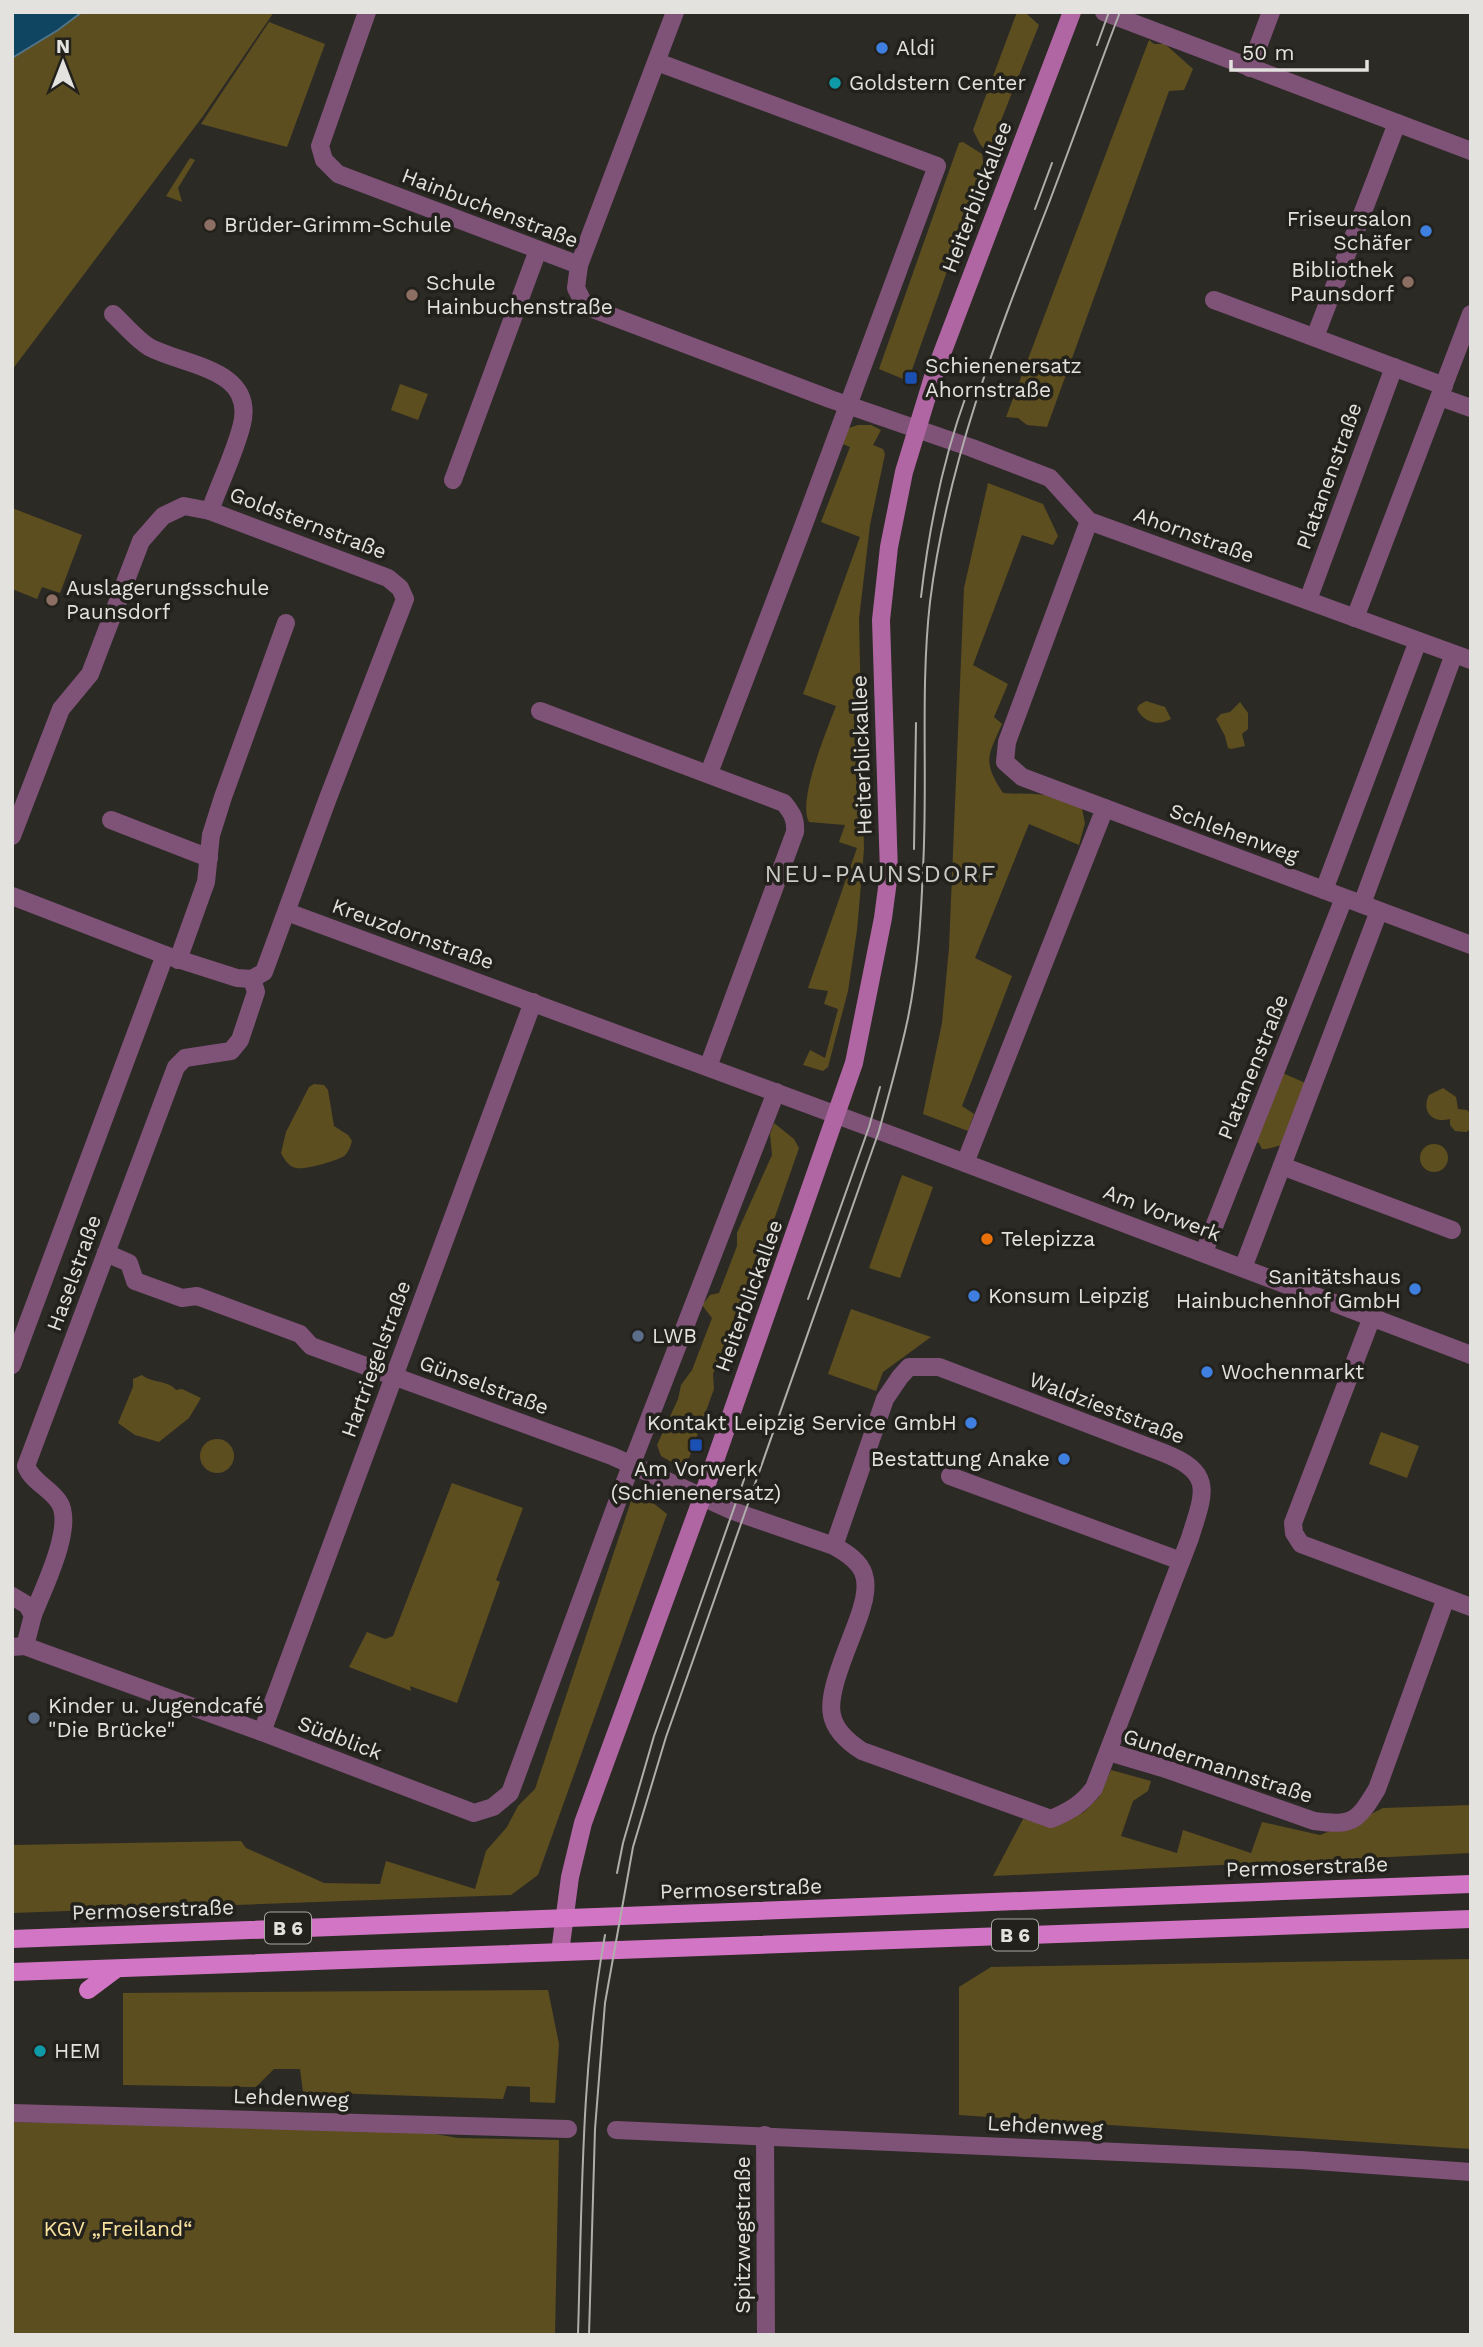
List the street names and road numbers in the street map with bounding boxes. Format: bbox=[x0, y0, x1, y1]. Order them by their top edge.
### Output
street label: Heiterblickallee bbox=[936, 118, 1017, 276]
street label: Hainbuchenstraße bbox=[398, 162, 582, 253]
street label: Platanenstraße bbox=[1290, 399, 1367, 553]
street label: Goldsternstraße bbox=[226, 481, 390, 564]
street label: Ahornstraße bbox=[1131, 501, 1258, 568]
street label: Heiterblickallee bbox=[846, 675, 877, 835]
street label: Schlehenweg bbox=[1166, 798, 1303, 868]
street label: Kreuzdornstraße bbox=[329, 893, 498, 974]
street label: Platanenstraße bbox=[1212, 990, 1293, 1143]
street label: Am Vorwerk bbox=[1100, 1179, 1225, 1246]
street label: Haselstraße bbox=[41, 1211, 106, 1334]
street label: Heiterblickallee bbox=[709, 1216, 788, 1375]
street label: Hartriegelstraße bbox=[336, 1277, 415, 1441]
street label: Günselstraße bbox=[416, 1350, 552, 1420]
street label: Waldzieststraße bbox=[1026, 1366, 1189, 1449]
street label: Südblick bbox=[294, 1710, 386, 1765]
street label: Gundermannstraße bbox=[1120, 1723, 1316, 1808]
street label: Permoserstraße bbox=[1225, 1851, 1389, 1882]
street label: Permoserstraße bbox=[659, 1873, 823, 1904]
street label: Permoserstraße bbox=[71, 1894, 235, 1925]
road number: B 6 bbox=[265, 1912, 311, 1944]
road number: B 6 bbox=[992, 1920, 1038, 1951]
street label: Lehdenweg bbox=[233, 2083, 350, 2112]
street label: Lehdenweg bbox=[986, 2110, 1104, 2141]
street label: Spitzwegstraße bbox=[730, 2156, 755, 2314]

